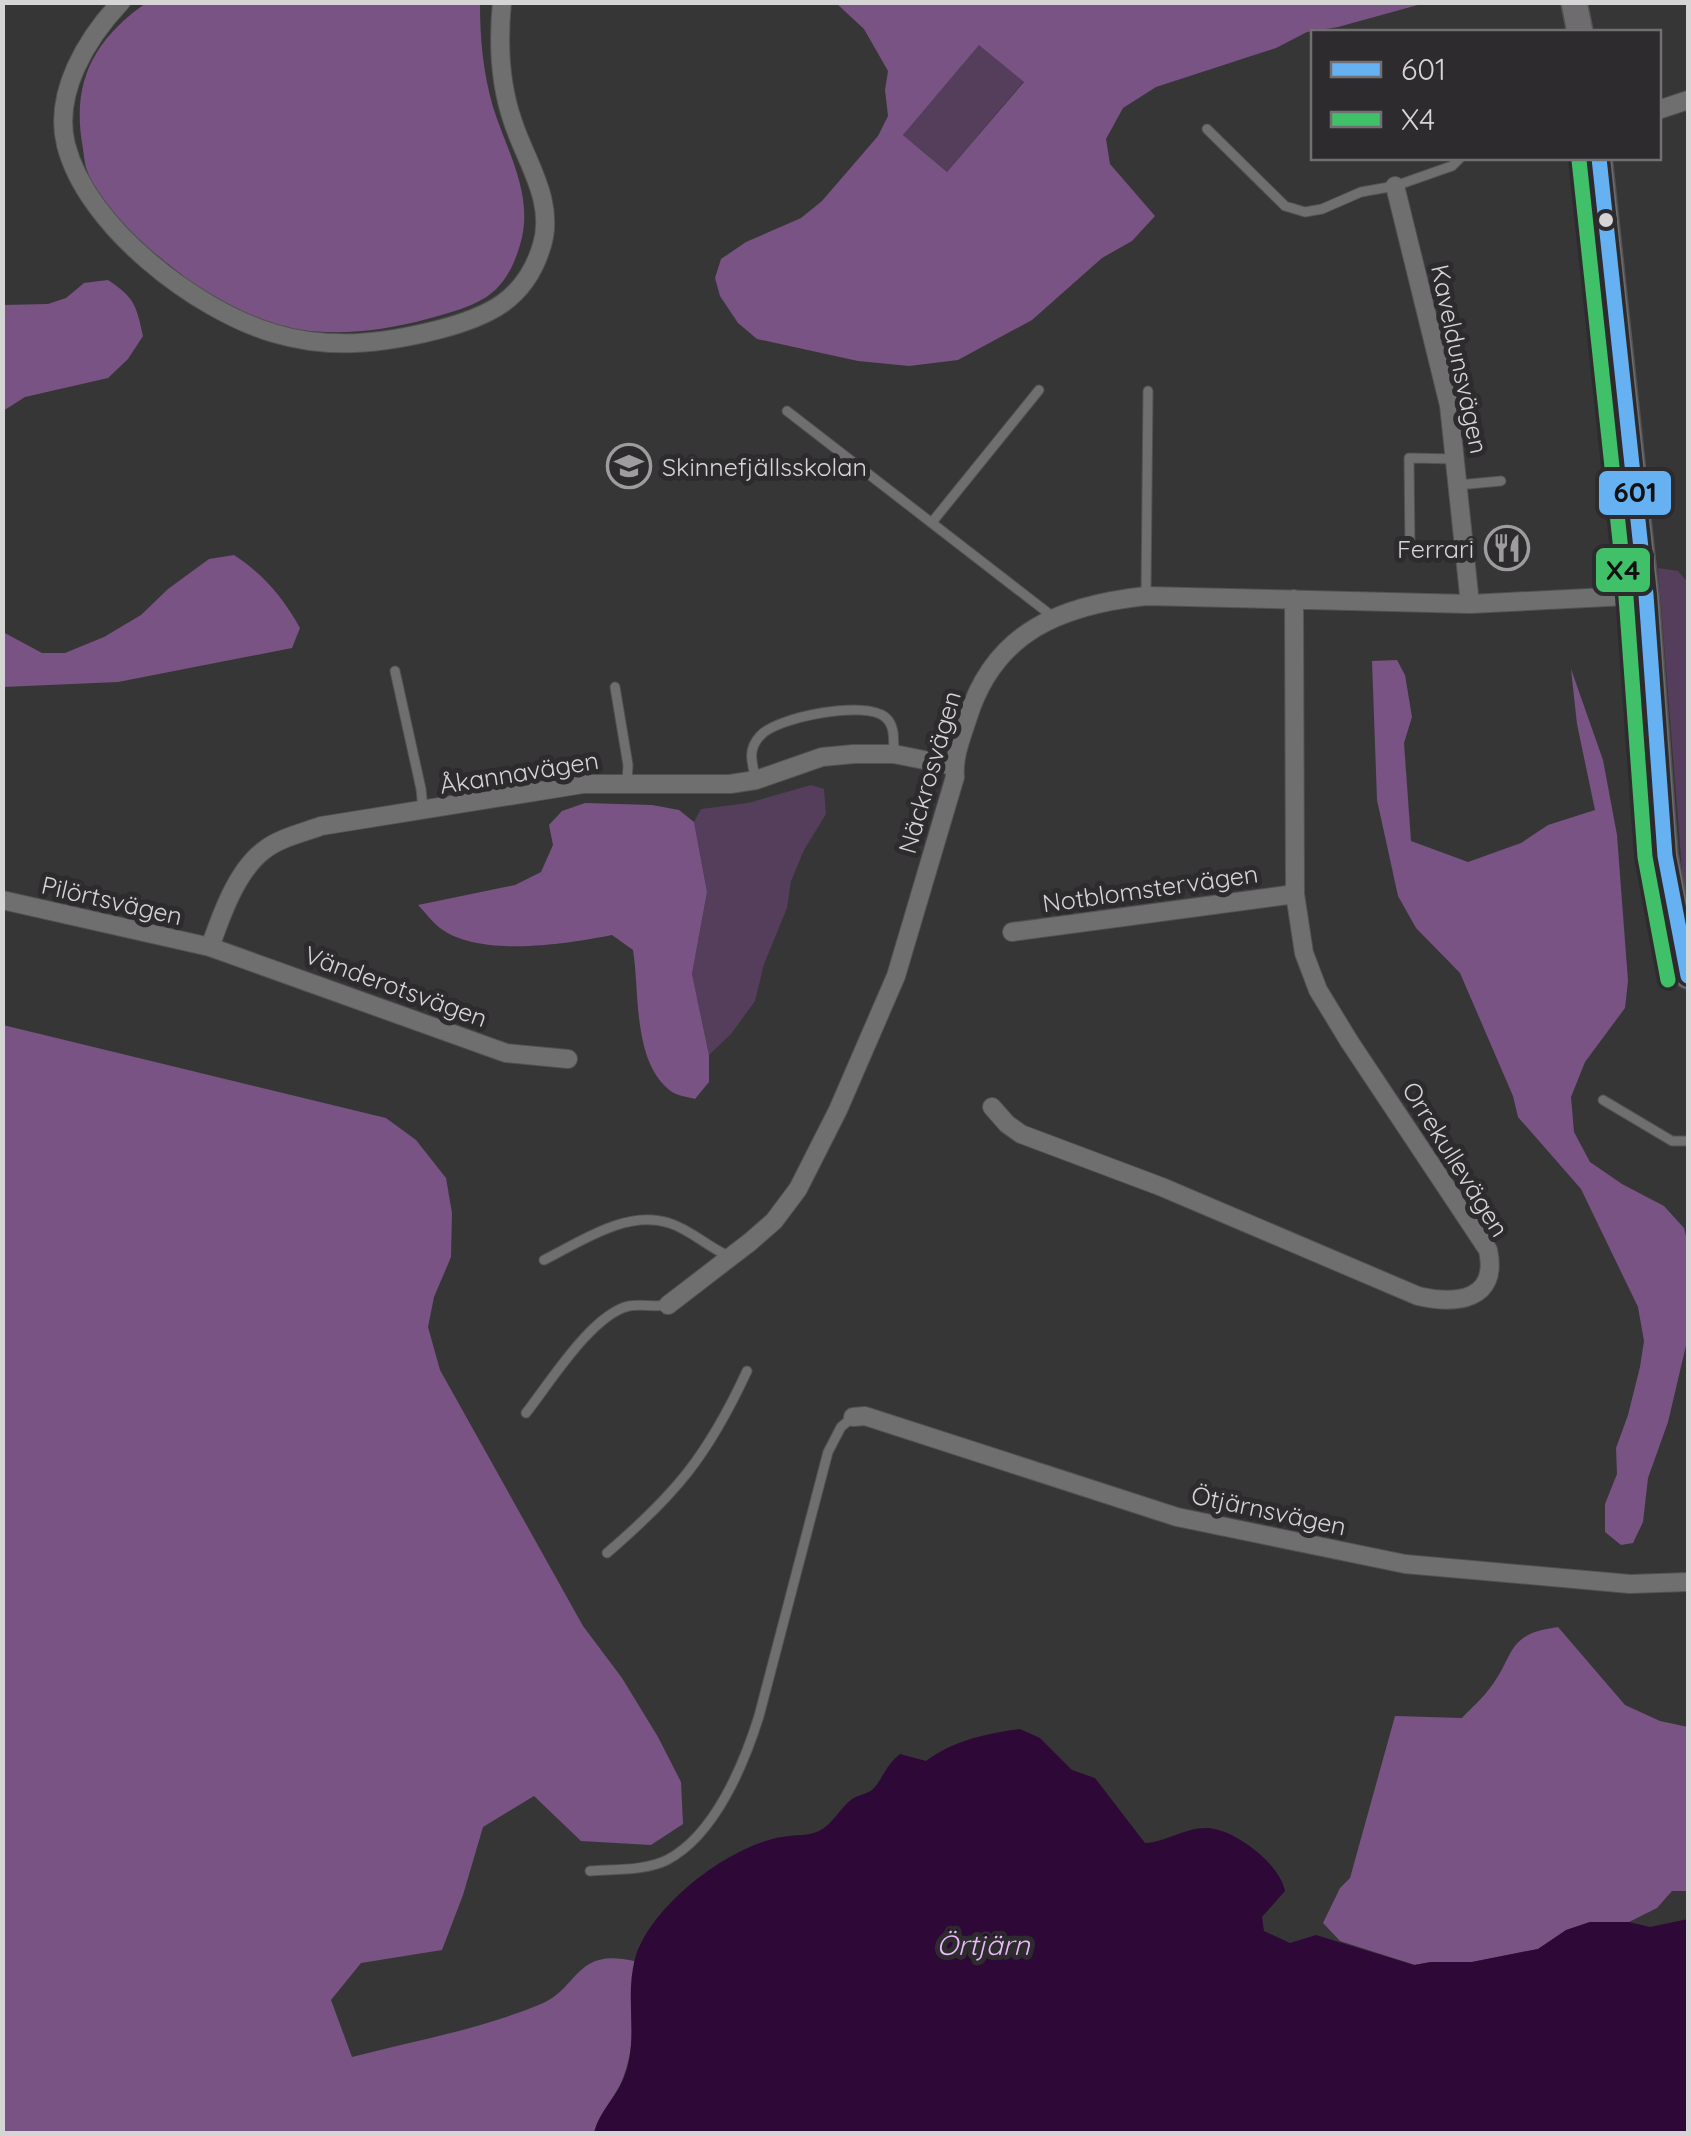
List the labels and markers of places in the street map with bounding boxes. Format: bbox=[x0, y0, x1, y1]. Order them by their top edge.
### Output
unlabelled marker bbox=[1596, 210, 1616, 230]
school or university icon: Skinnefjällsskolan bbox=[606, 443, 652, 489]
place label: Skinnefjällsskolan bbox=[662, 451, 867, 482]
restaurant icon: Ferrari bbox=[1484, 525, 1530, 571]
place label: Ferrari bbox=[1397, 533, 1474, 564]

